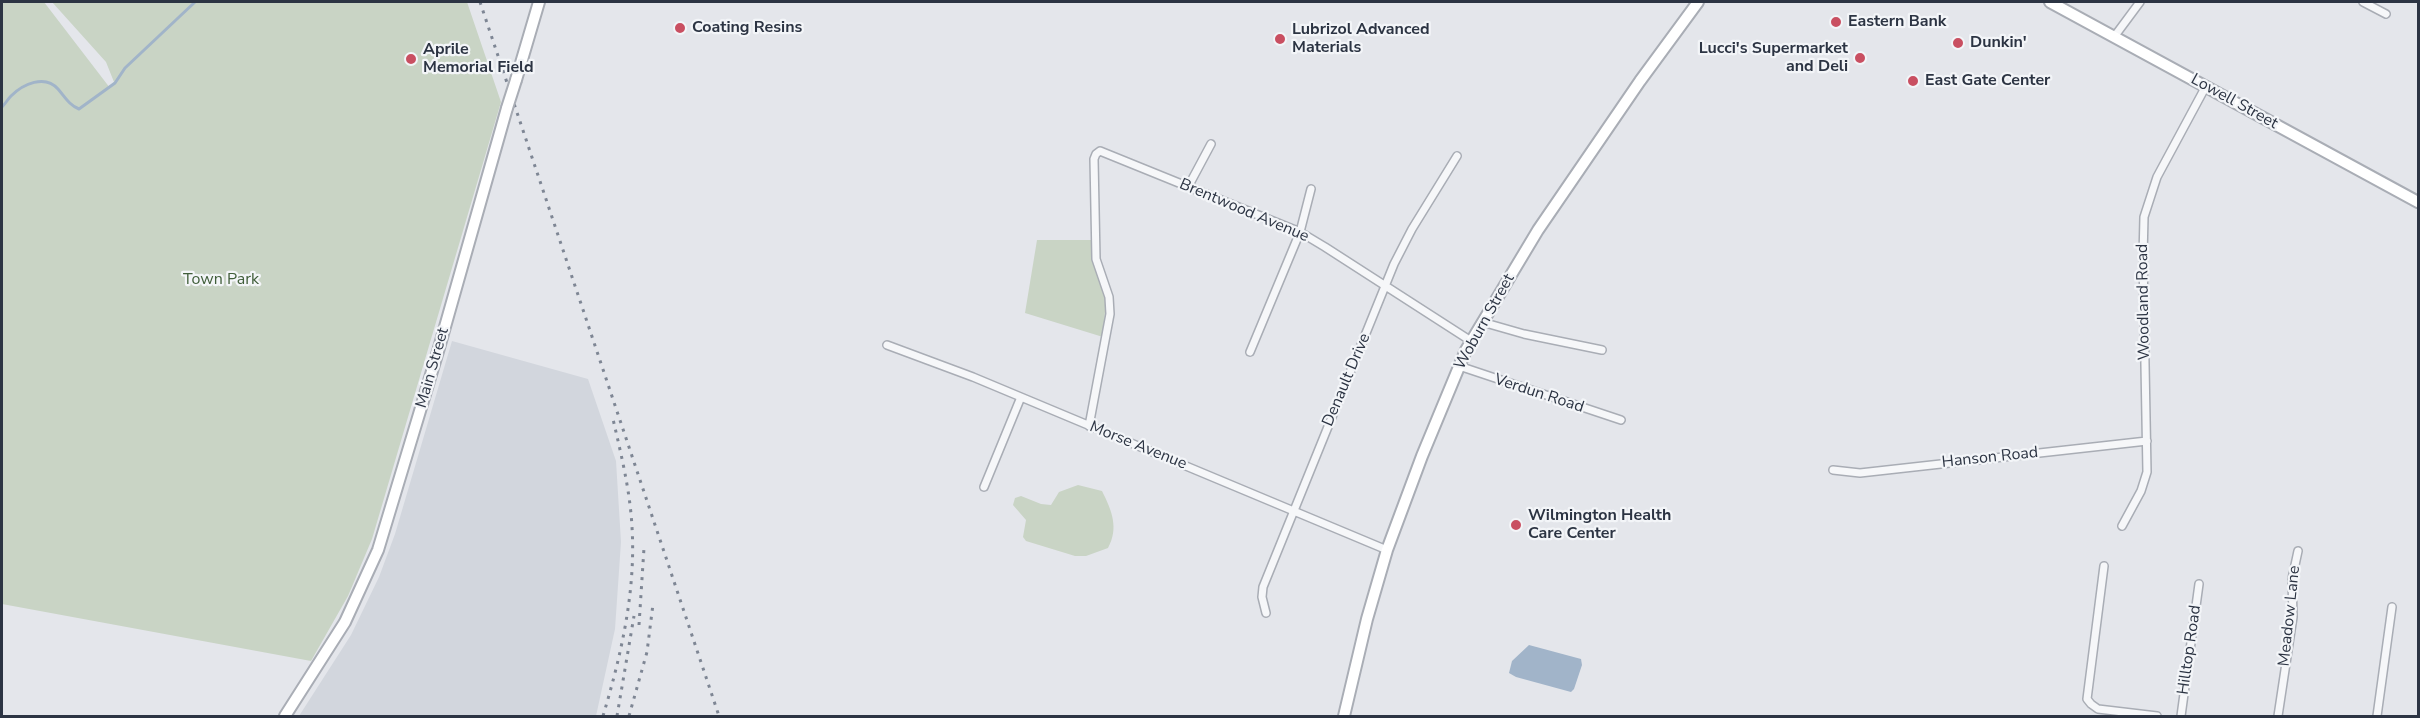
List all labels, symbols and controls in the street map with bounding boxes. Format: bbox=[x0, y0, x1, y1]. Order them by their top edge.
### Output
place label: Eastern Bank bbox=[1848, 12, 1946, 32]
marker: Eastern Bank bbox=[1829, 15, 1843, 29]
place label: Coating Resins bbox=[692, 18, 802, 38]
place label: Lubrizol Advanced Materials bbox=[1292, 20, 1430, 58]
marker: Coating Resins bbox=[673, 21, 687, 35]
marker: Lubrizol Advanced Materials bbox=[1273, 32, 1287, 46]
place label: Dunkin' bbox=[1970, 33, 2027, 53]
marker: Dunkin' bbox=[1951, 36, 1965, 50]
place label: Lucci's Supermarket and Deli bbox=[1699, 39, 1848, 77]
place label: Aprile Memorial Field bbox=[423, 40, 534, 78]
marker: Lucci's Supermarket and Deli bbox=[1853, 51, 1867, 65]
marker: Aprile Memorial Field bbox=[404, 52, 418, 66]
street label: Lowell Street bbox=[2187, 70, 2281, 134]
place label: East Gate Center bbox=[1925, 71, 2050, 91]
marker: East Gate Center bbox=[1906, 74, 1920, 88]
street label: Brentwood Avenue bbox=[1176, 175, 1312, 247]
street label: Woodland Road bbox=[2133, 243, 2155, 361]
park label: Town Park bbox=[183, 270, 259, 290]
street label: Woburn Street bbox=[1451, 271, 1519, 373]
street label: Main Street bbox=[412, 326, 454, 410]
street label: Denault Drive bbox=[1319, 331, 1375, 429]
street label: Verdun Road bbox=[1492, 371, 1586, 417]
street label: Morse Avenue bbox=[1087, 418, 1189, 474]
street label: Hanson Road bbox=[1941, 443, 2039, 473]
place label: Wilmington Health Care Center bbox=[1528, 506, 1671, 544]
marker: Wilmington Health Care Center bbox=[1509, 518, 1523, 532]
street label: Meadow Lane bbox=[2275, 565, 2305, 667]
street label: Hilltop Road bbox=[2174, 604, 2206, 696]

